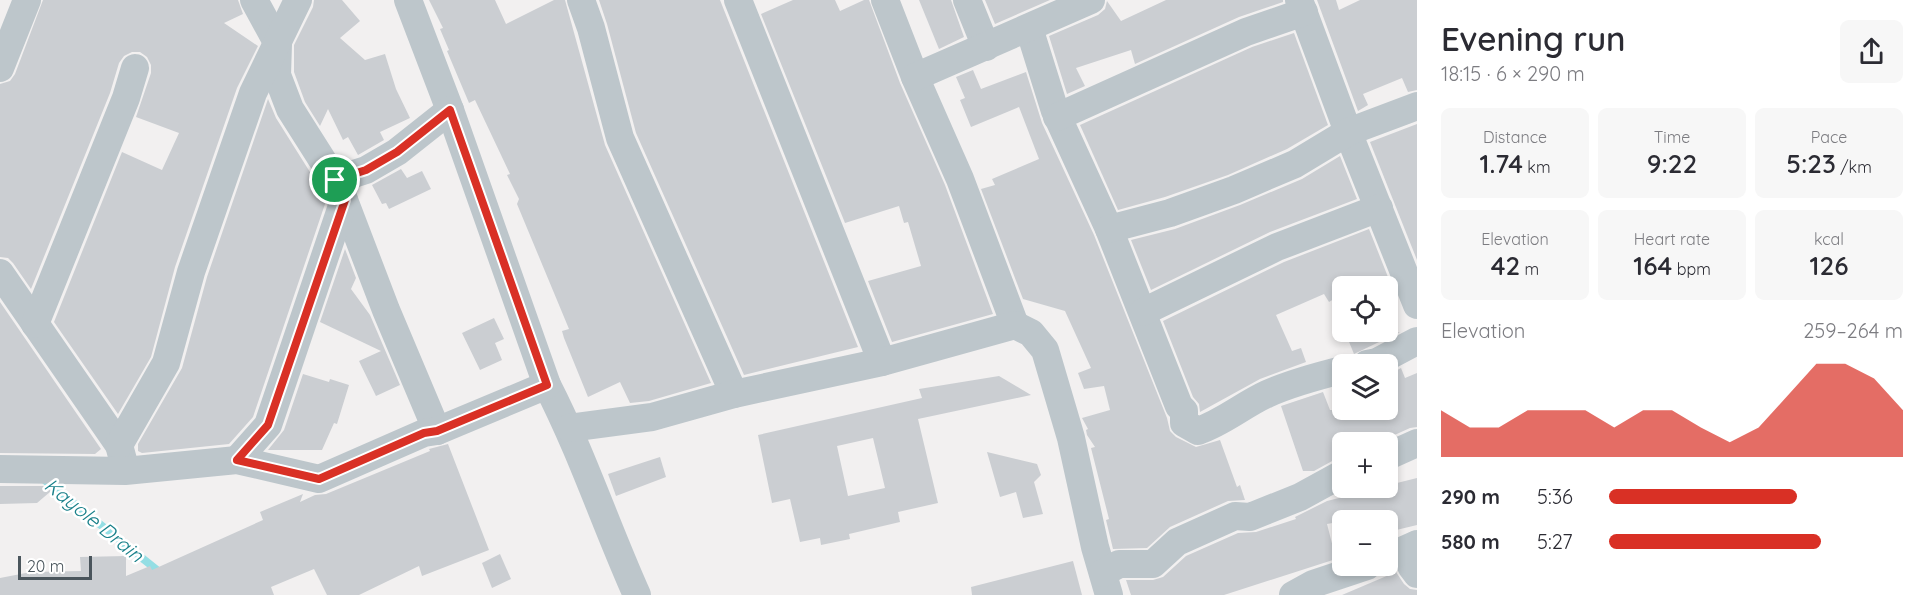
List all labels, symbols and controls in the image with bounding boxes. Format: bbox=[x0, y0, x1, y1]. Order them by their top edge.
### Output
text: Evening run bbox=[1441, 18, 1626, 59]
button: share bbox=[1840, 20, 1903, 83]
text: 18:15 · 6 × 290 m bbox=[1441, 61, 1585, 86]
text: Distance bbox=[1483, 127, 1547, 147]
text: Time bbox=[1654, 127, 1690, 147]
text: Pace bbox=[1811, 127, 1847, 147]
text: 1.74 bbox=[1479, 147, 1523, 180]
text: 9:22 bbox=[1647, 147, 1697, 180]
text: 5:23 bbox=[1786, 147, 1836, 180]
pin bbox=[309, 154, 360, 205]
text: km bbox=[1523, 157, 1551, 177]
text: /km bbox=[1836, 157, 1872, 177]
icon: arrive bbox=[318, 163, 351, 196]
text: Elevation bbox=[1481, 229, 1549, 249]
text: Heart rate bbox=[1634, 229, 1710, 249]
text: kcal bbox=[1814, 229, 1844, 249]
text: 42 bbox=[1491, 249, 1520, 282]
text: 164 bbox=[1633, 249, 1672, 282]
text: 126 bbox=[1810, 249, 1848, 282]
text: m bbox=[1520, 259, 1539, 279]
text: bpm bbox=[1672, 259, 1711, 279]
map controls bbox=[1332, 276, 1398, 576]
button: locate bbox=[1332, 276, 1398, 342]
text: Elevation bbox=[1441, 318, 1525, 343]
text: 259–264 m bbox=[1803, 318, 1903, 343]
button: layers bbox=[1332, 354, 1398, 420]
button: + bbox=[1332, 432, 1398, 498]
water label: Kayole Drain bbox=[40, 472, 149, 567]
text: 290 m bbox=[1441, 484, 1500, 509]
text: 5:36 bbox=[1537, 484, 1573, 509]
button: − bbox=[1332, 510, 1398, 576]
text: 580 m bbox=[1441, 529, 1500, 554]
text: 5:27 bbox=[1537, 529, 1573, 554]
scale bar bbox=[18, 553, 92, 580]
text: 20 m bbox=[27, 556, 64, 576]

